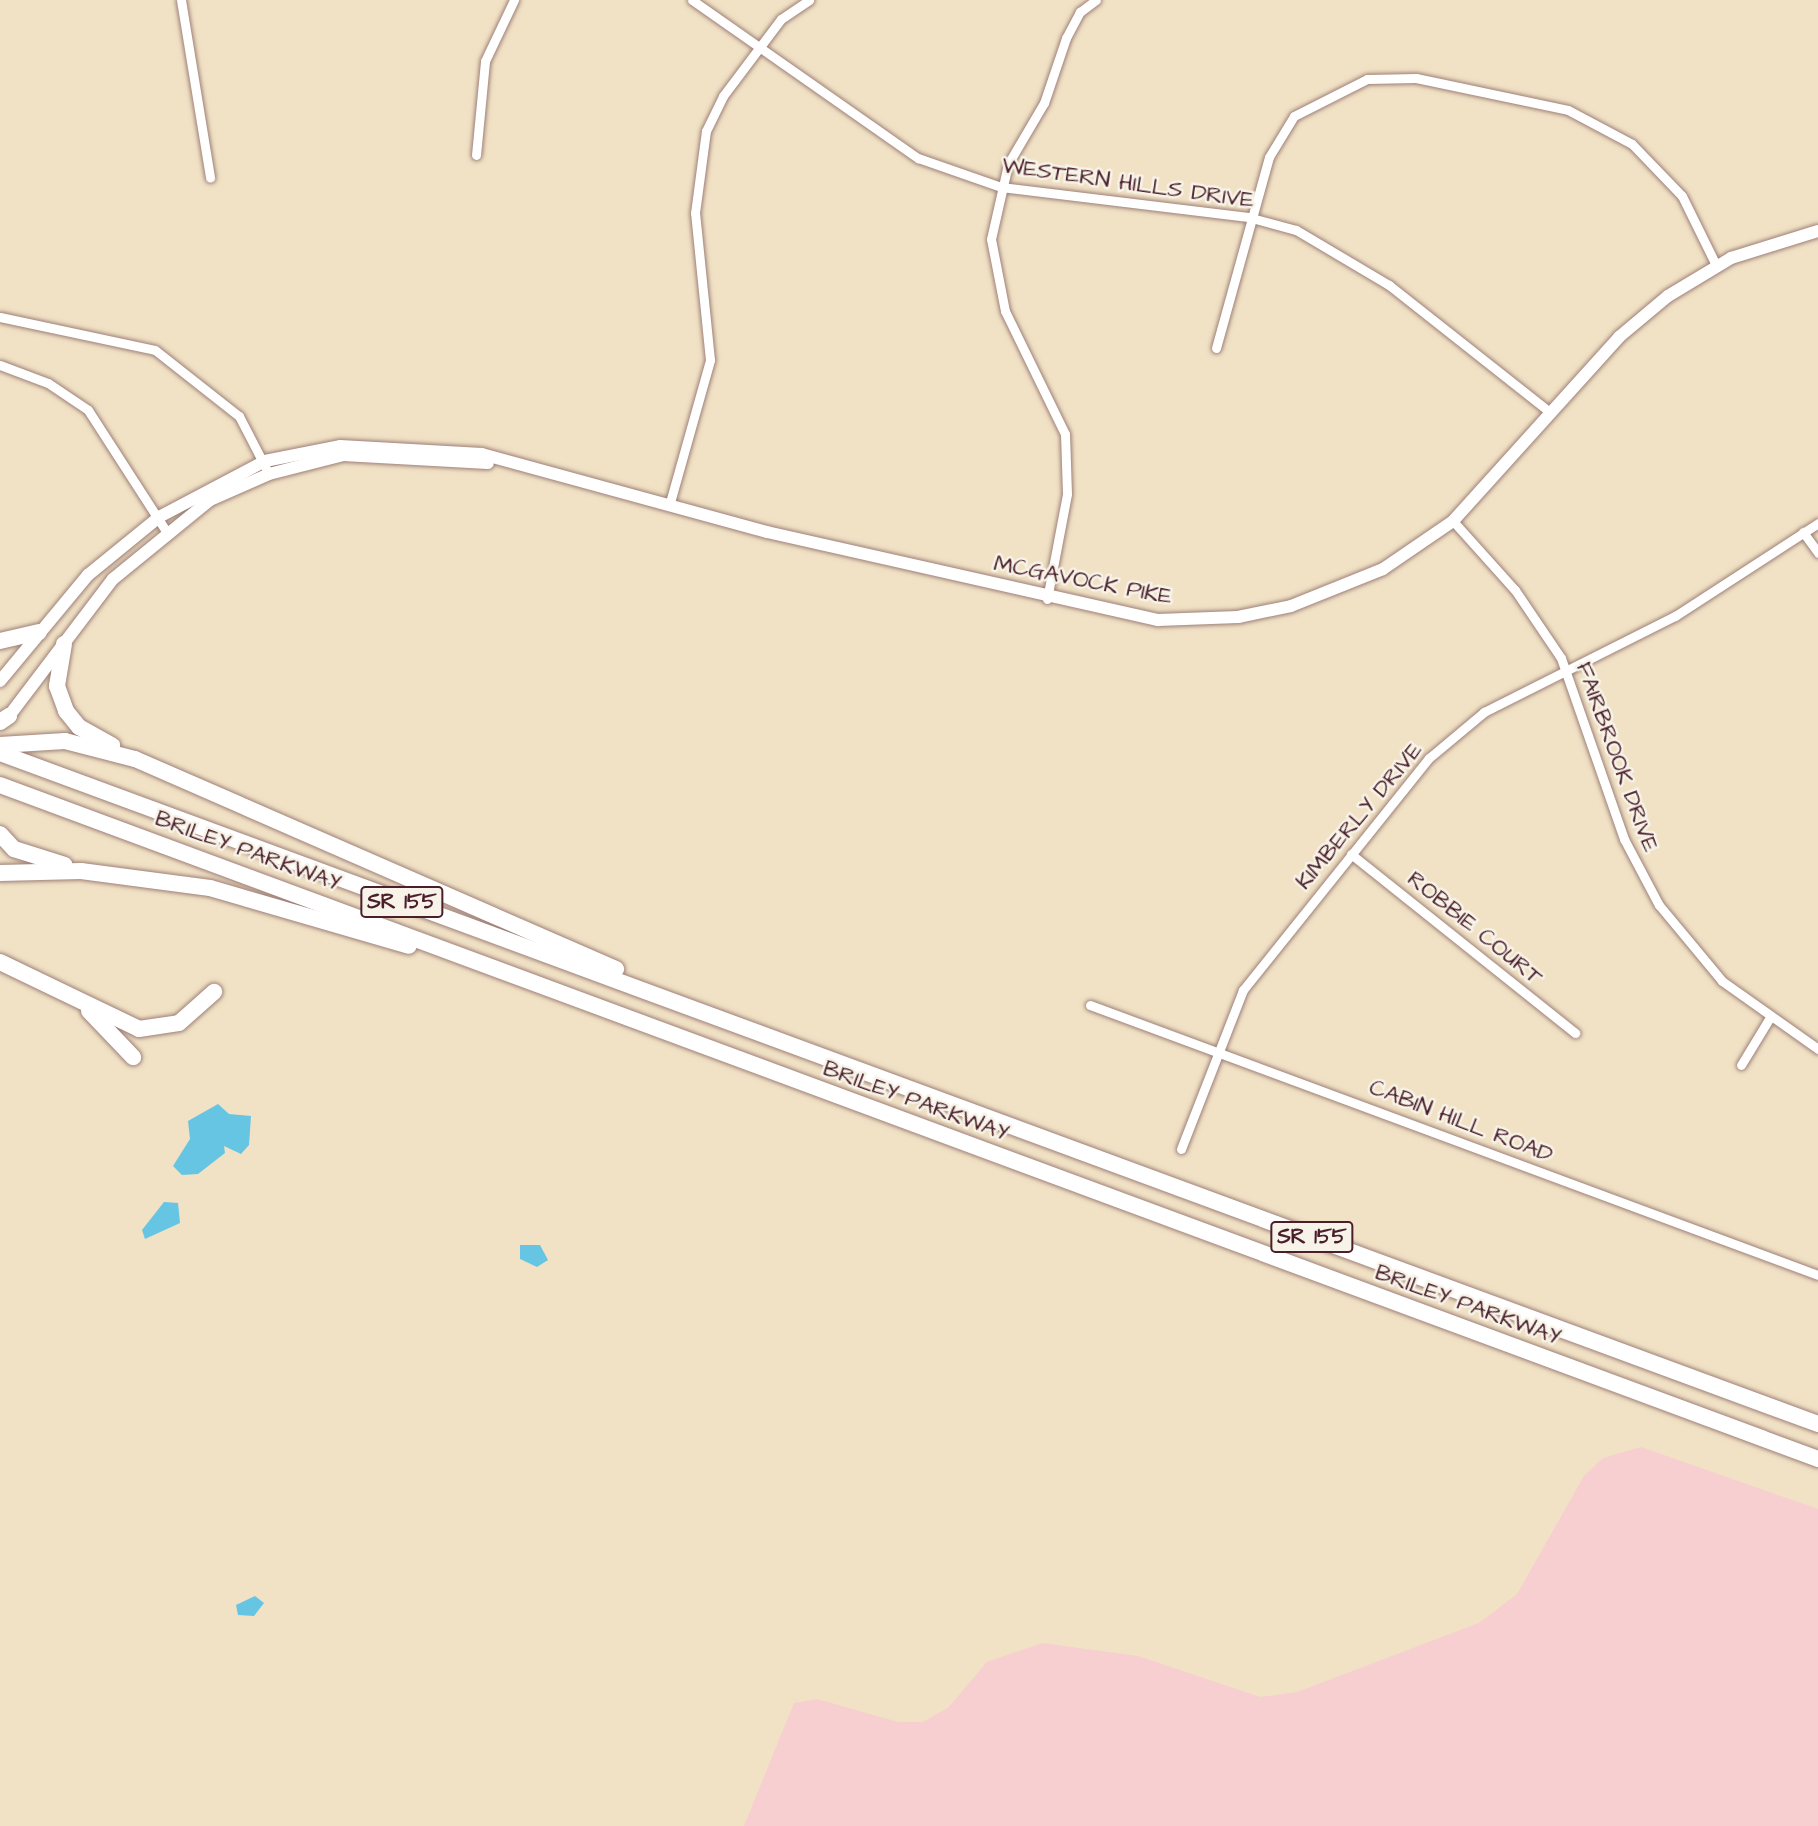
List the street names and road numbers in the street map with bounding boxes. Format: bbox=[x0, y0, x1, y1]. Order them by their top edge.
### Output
street label: WESTERN HILLS DRIVE bbox=[1000, 152, 1256, 214]
street label: MCGAVOCK PIKE bbox=[992, 549, 1174, 611]
street label: FAIRBROOK DRIVE bbox=[1570, 658, 1664, 856]
street label: KIMBERLY DRIVE bbox=[1290, 737, 1428, 895]
street label: BRILEY PARKWAY bbox=[151, 805, 345, 897]
street label: ROBBIE COURT bbox=[1402, 865, 1548, 991]
road number: SR 155 bbox=[360, 884, 444, 920]
street label: BRILEY PARKWAY bbox=[819, 1055, 1013, 1147]
street label: CABIN HILL ROAD bbox=[1365, 1073, 1557, 1169]
road number: SR 155 bbox=[1270, 1220, 1354, 1254]
street label: BRILEY PARKWAY bbox=[1371, 1259, 1565, 1351]

